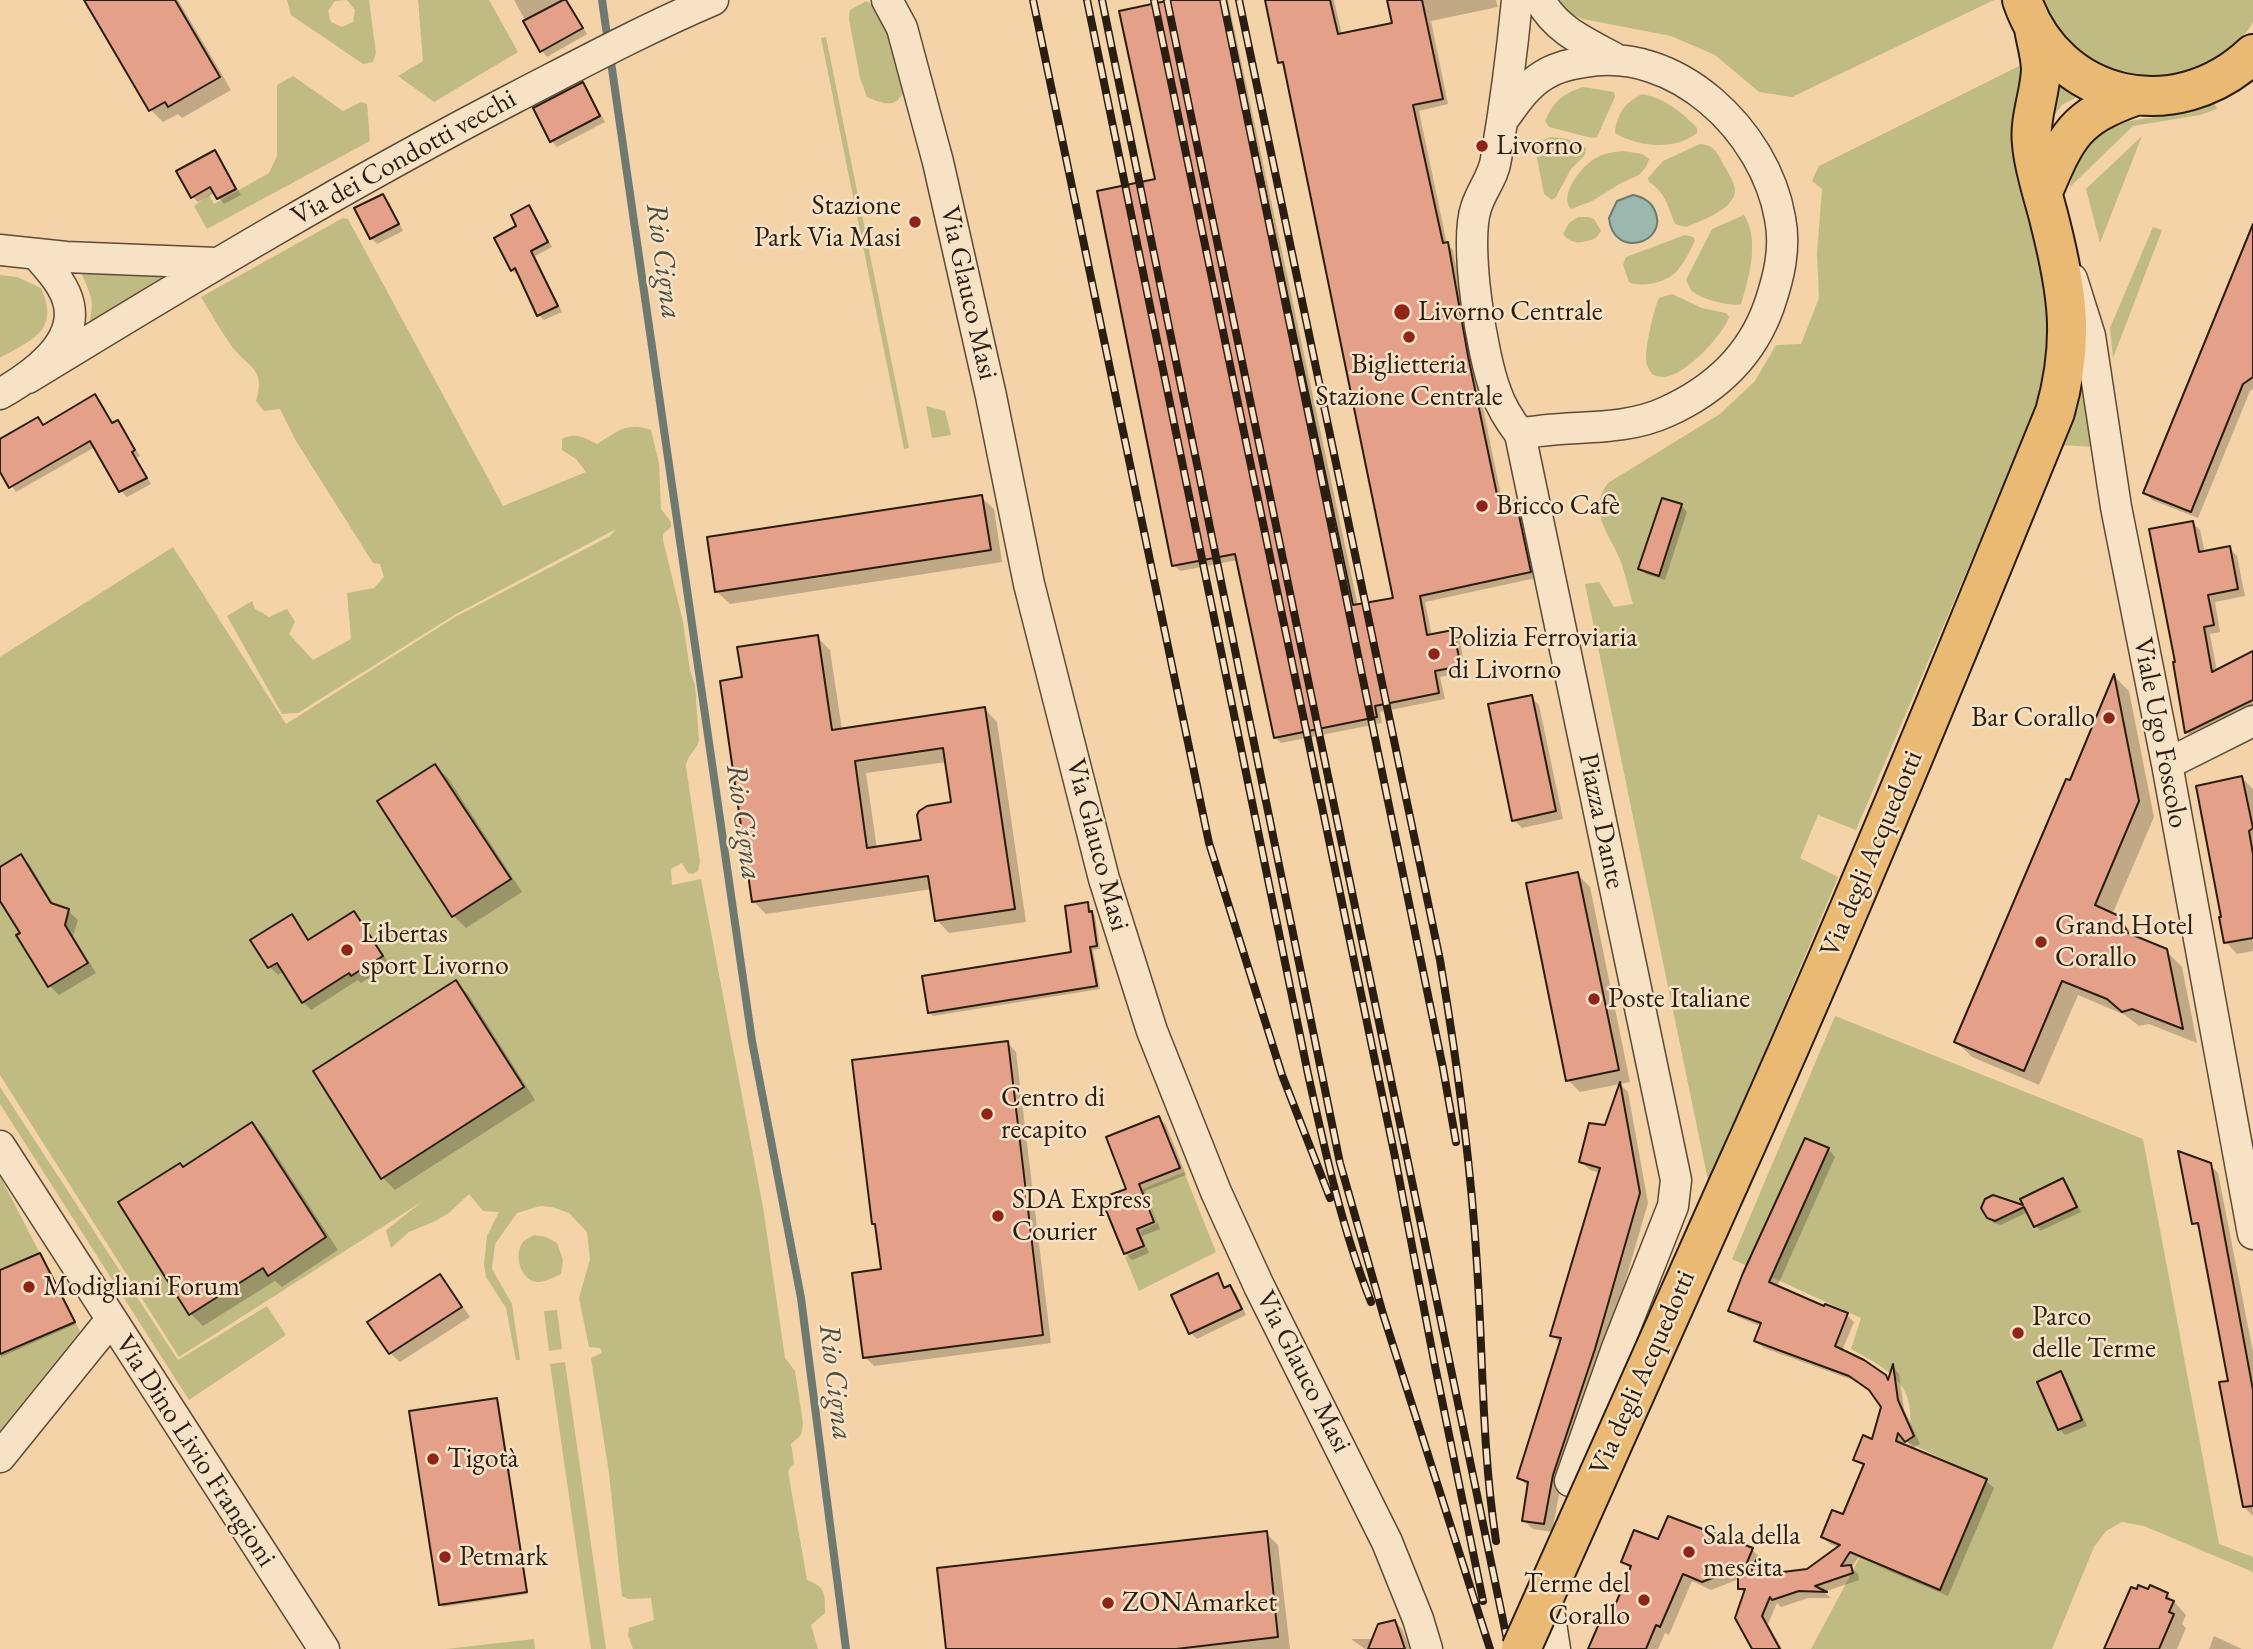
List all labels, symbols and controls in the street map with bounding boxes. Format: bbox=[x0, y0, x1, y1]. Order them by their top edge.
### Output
street label: Via dei Condotti vecchi bbox=[286, 82, 522, 234]
place label: Livorno bbox=[1496, 129, 1583, 163]
marker: Livorno bbox=[1474, 138, 1490, 154]
place label: Stazione Park Via Masi bbox=[754, 189, 901, 255]
water label: Rio Cigna bbox=[637, 201, 689, 321]
street label: Via Glauco Masi bbox=[932, 203, 1004, 383]
marker: Stazione Park Via Masi bbox=[907, 214, 923, 230]
place label: Livorno Centrale bbox=[1418, 295, 1603, 329]
marker: Livorno Centrale bbox=[1392, 302, 1412, 322]
marker: Biglietteria Stazione Centrale bbox=[1401, 329, 1417, 345]
place label: Biglietteria Stazione Centrale bbox=[1315, 348, 1503, 414]
place label: Bricco Cafè bbox=[1496, 489, 1620, 523]
marker: Bricco Cafè bbox=[1474, 498, 1490, 514]
place label: Polizia Ferroviaria di Livorno bbox=[1448, 621, 1638, 687]
street label: Viale Ugo Foscolo bbox=[2125, 635, 2195, 831]
marker: Polizia Ferroviaria di Livorno bbox=[1426, 646, 1442, 662]
place label: Bar Corallo bbox=[1971, 701, 2095, 735]
marker: Bar Corallo bbox=[2101, 710, 2117, 726]
street label: Via degli Acquedotti bbox=[1813, 746, 1931, 962]
street label: Piazza Dante bbox=[1570, 750, 1632, 892]
street label: Via Glauco Masi bbox=[1058, 755, 1136, 935]
water label: Rio Cigna bbox=[717, 762, 769, 882]
place label: Grand Hotel Corallo bbox=[2055, 909, 2193, 975]
place label: Libertas sport Livorno bbox=[361, 917, 509, 983]
marker: Grand Hotel Corallo bbox=[2033, 934, 2049, 950]
marker: Libertas sport Livorno bbox=[339, 942, 355, 958]
place label: Poste Italiane bbox=[1608, 982, 1750, 1016]
marker: Poste Italiane bbox=[1586, 991, 1602, 1007]
place label: Centro di recapito bbox=[1001, 1081, 1105, 1147]
marker: Centro di recapito bbox=[979, 1106, 995, 1122]
place label: SDA Express Courier bbox=[1012, 1183, 1151, 1249]
marker: SDA Express Courier bbox=[990, 1208, 1006, 1224]
street label: Via degli Acquedotti bbox=[1583, 1265, 1703, 1481]
place label: Modigliani Forum bbox=[43, 1270, 240, 1304]
marker: Modigliani Forum bbox=[21, 1279, 37, 1295]
street label: Via Glauco Masi bbox=[1248, 1286, 1358, 1458]
place label: Parco delle Terme bbox=[2032, 1300, 2156, 1366]
water label: Rio Cigna bbox=[810, 1322, 860, 1442]
marker: Parco delle Terme bbox=[2010, 1325, 2026, 1341]
street label: Via Dino Livio Frangioni bbox=[107, 1329, 283, 1573]
place label: Tigotà bbox=[447, 1442, 519, 1476]
marker: Tigotà bbox=[425, 1451, 441, 1467]
place label: Sala della mescita bbox=[1703, 1519, 1800, 1585]
place label: Petmark bbox=[459, 1540, 548, 1574]
marker: Sala della mescita bbox=[1681, 1544, 1697, 1560]
marker: Petmark bbox=[437, 1549, 453, 1565]
place label: Terme del Corallo bbox=[1524, 1567, 1630, 1633]
place label: ZONAmarket bbox=[1122, 1586, 1277, 1620]
marker: Terme del Corallo bbox=[1636, 1592, 1652, 1608]
marker: ZONAmarket bbox=[1100, 1595, 1116, 1611]

